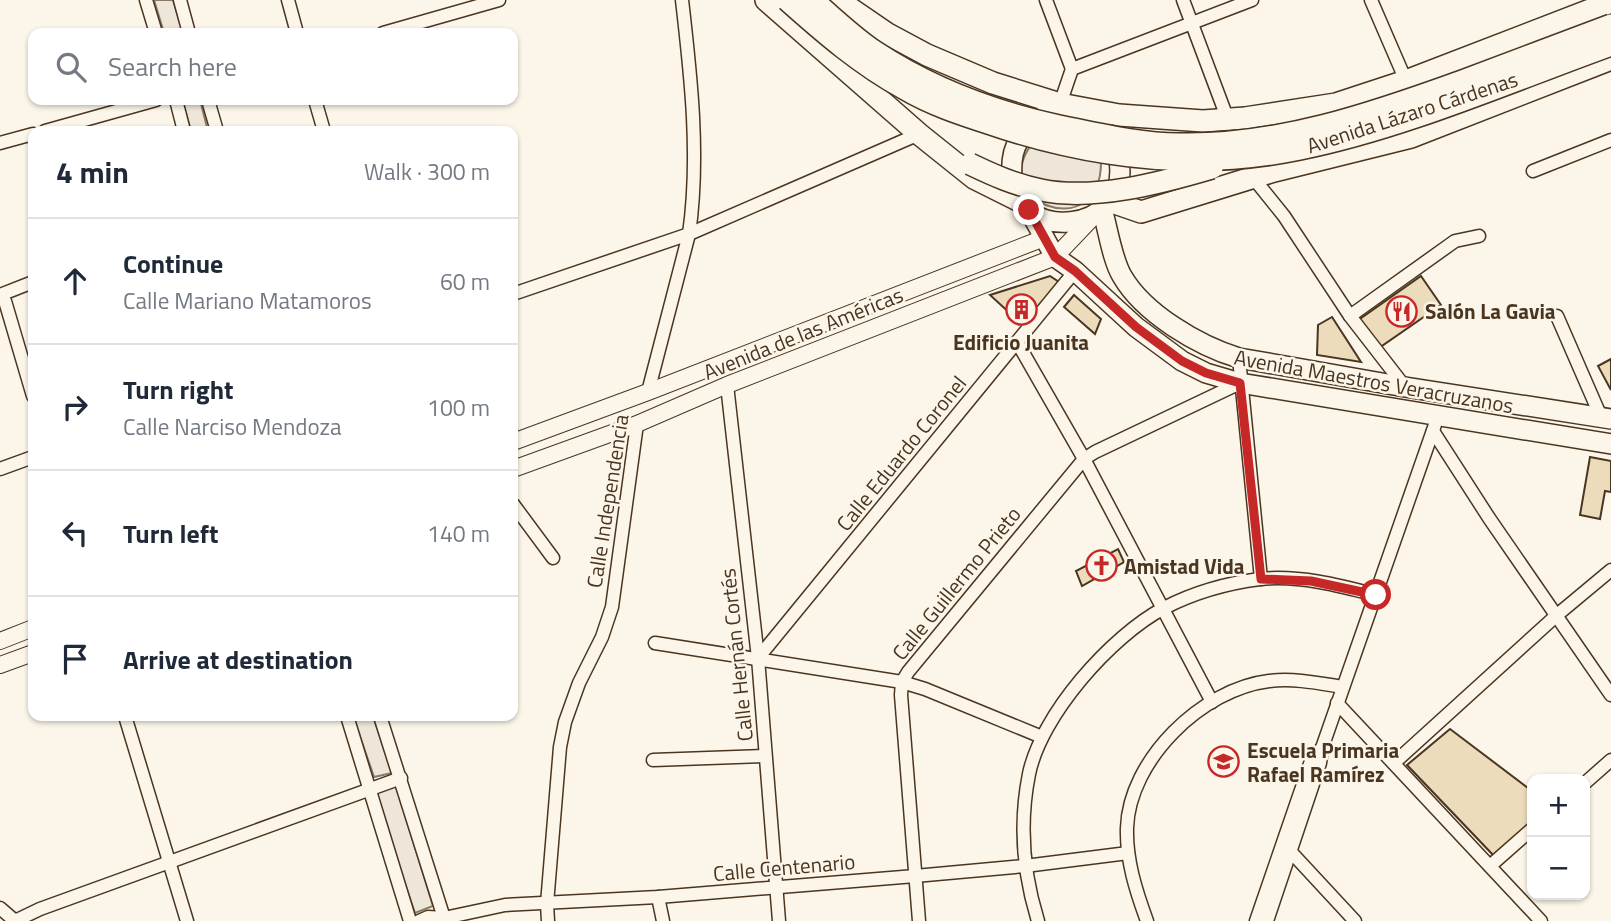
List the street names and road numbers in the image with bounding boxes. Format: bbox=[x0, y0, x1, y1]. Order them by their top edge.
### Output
street label: Avenida Lázaro Cárdenas bbox=[1302, 63, 1522, 161]
street label: Avenida de las Américas bbox=[698, 278, 908, 388]
street label: Avenida Maestros Veracruzanos bbox=[1232, 341, 1516, 421]
street label: Calle Eduardo Coronel bbox=[828, 368, 974, 538]
street label: Calle Independencia bbox=[577, 411, 637, 590]
street label: Calle Guillermo Prieto bbox=[884, 499, 1028, 667]
street label: Calle Hernán Cortés bbox=[711, 567, 761, 743]
street label: Calle Centenario bbox=[712, 845, 856, 889]

